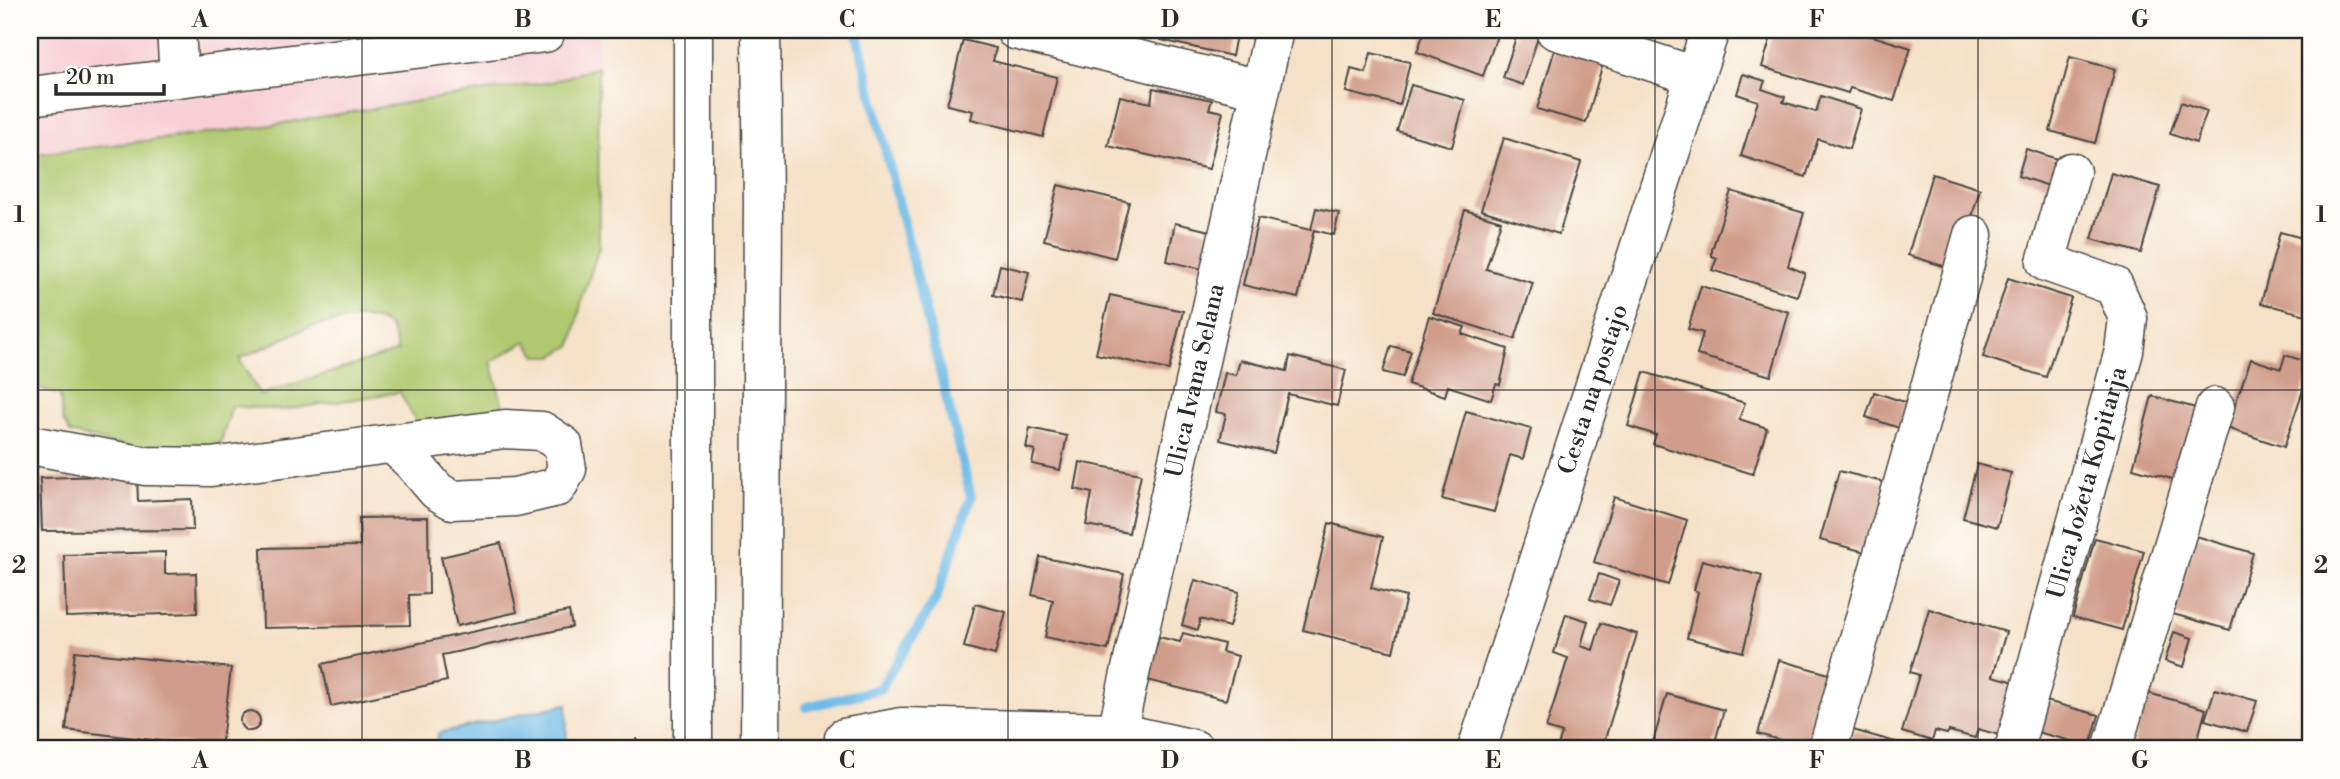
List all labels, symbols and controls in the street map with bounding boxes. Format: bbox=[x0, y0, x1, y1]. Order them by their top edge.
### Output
text: A bbox=[191, 6, 209, 34]
text: B bbox=[514, 6, 532, 34]
text: C bbox=[839, 6, 855, 34]
text: D bbox=[1161, 6, 1179, 34]
text: E bbox=[1485, 6, 1501, 34]
text: F bbox=[1809, 6, 1825, 34]
text: G bbox=[2131, 6, 2149, 34]
scale bar bbox=[56, 52, 164, 96]
text: 20 m bbox=[66, 65, 115, 91]
text: 1 bbox=[13, 201, 25, 229]
text: 1 bbox=[2315, 201, 2327, 229]
street label: Ulica Ivana Selana bbox=[1159, 280, 1232, 481]
street label: Cesta na postajo bbox=[1552, 301, 1635, 478]
street label: Ulica Jožeta Kopitarja bbox=[2041, 363, 2134, 602]
text: 2 bbox=[12, 552, 26, 580]
text: 2 bbox=[2314, 552, 2328, 580]
text: A bbox=[191, 747, 209, 775]
text: B bbox=[514, 747, 532, 775]
text: C bbox=[839, 747, 855, 775]
text: D bbox=[1161, 747, 1179, 775]
text: E bbox=[1485, 747, 1501, 775]
text: F bbox=[1809, 747, 1825, 775]
text: G bbox=[2131, 747, 2149, 775]

